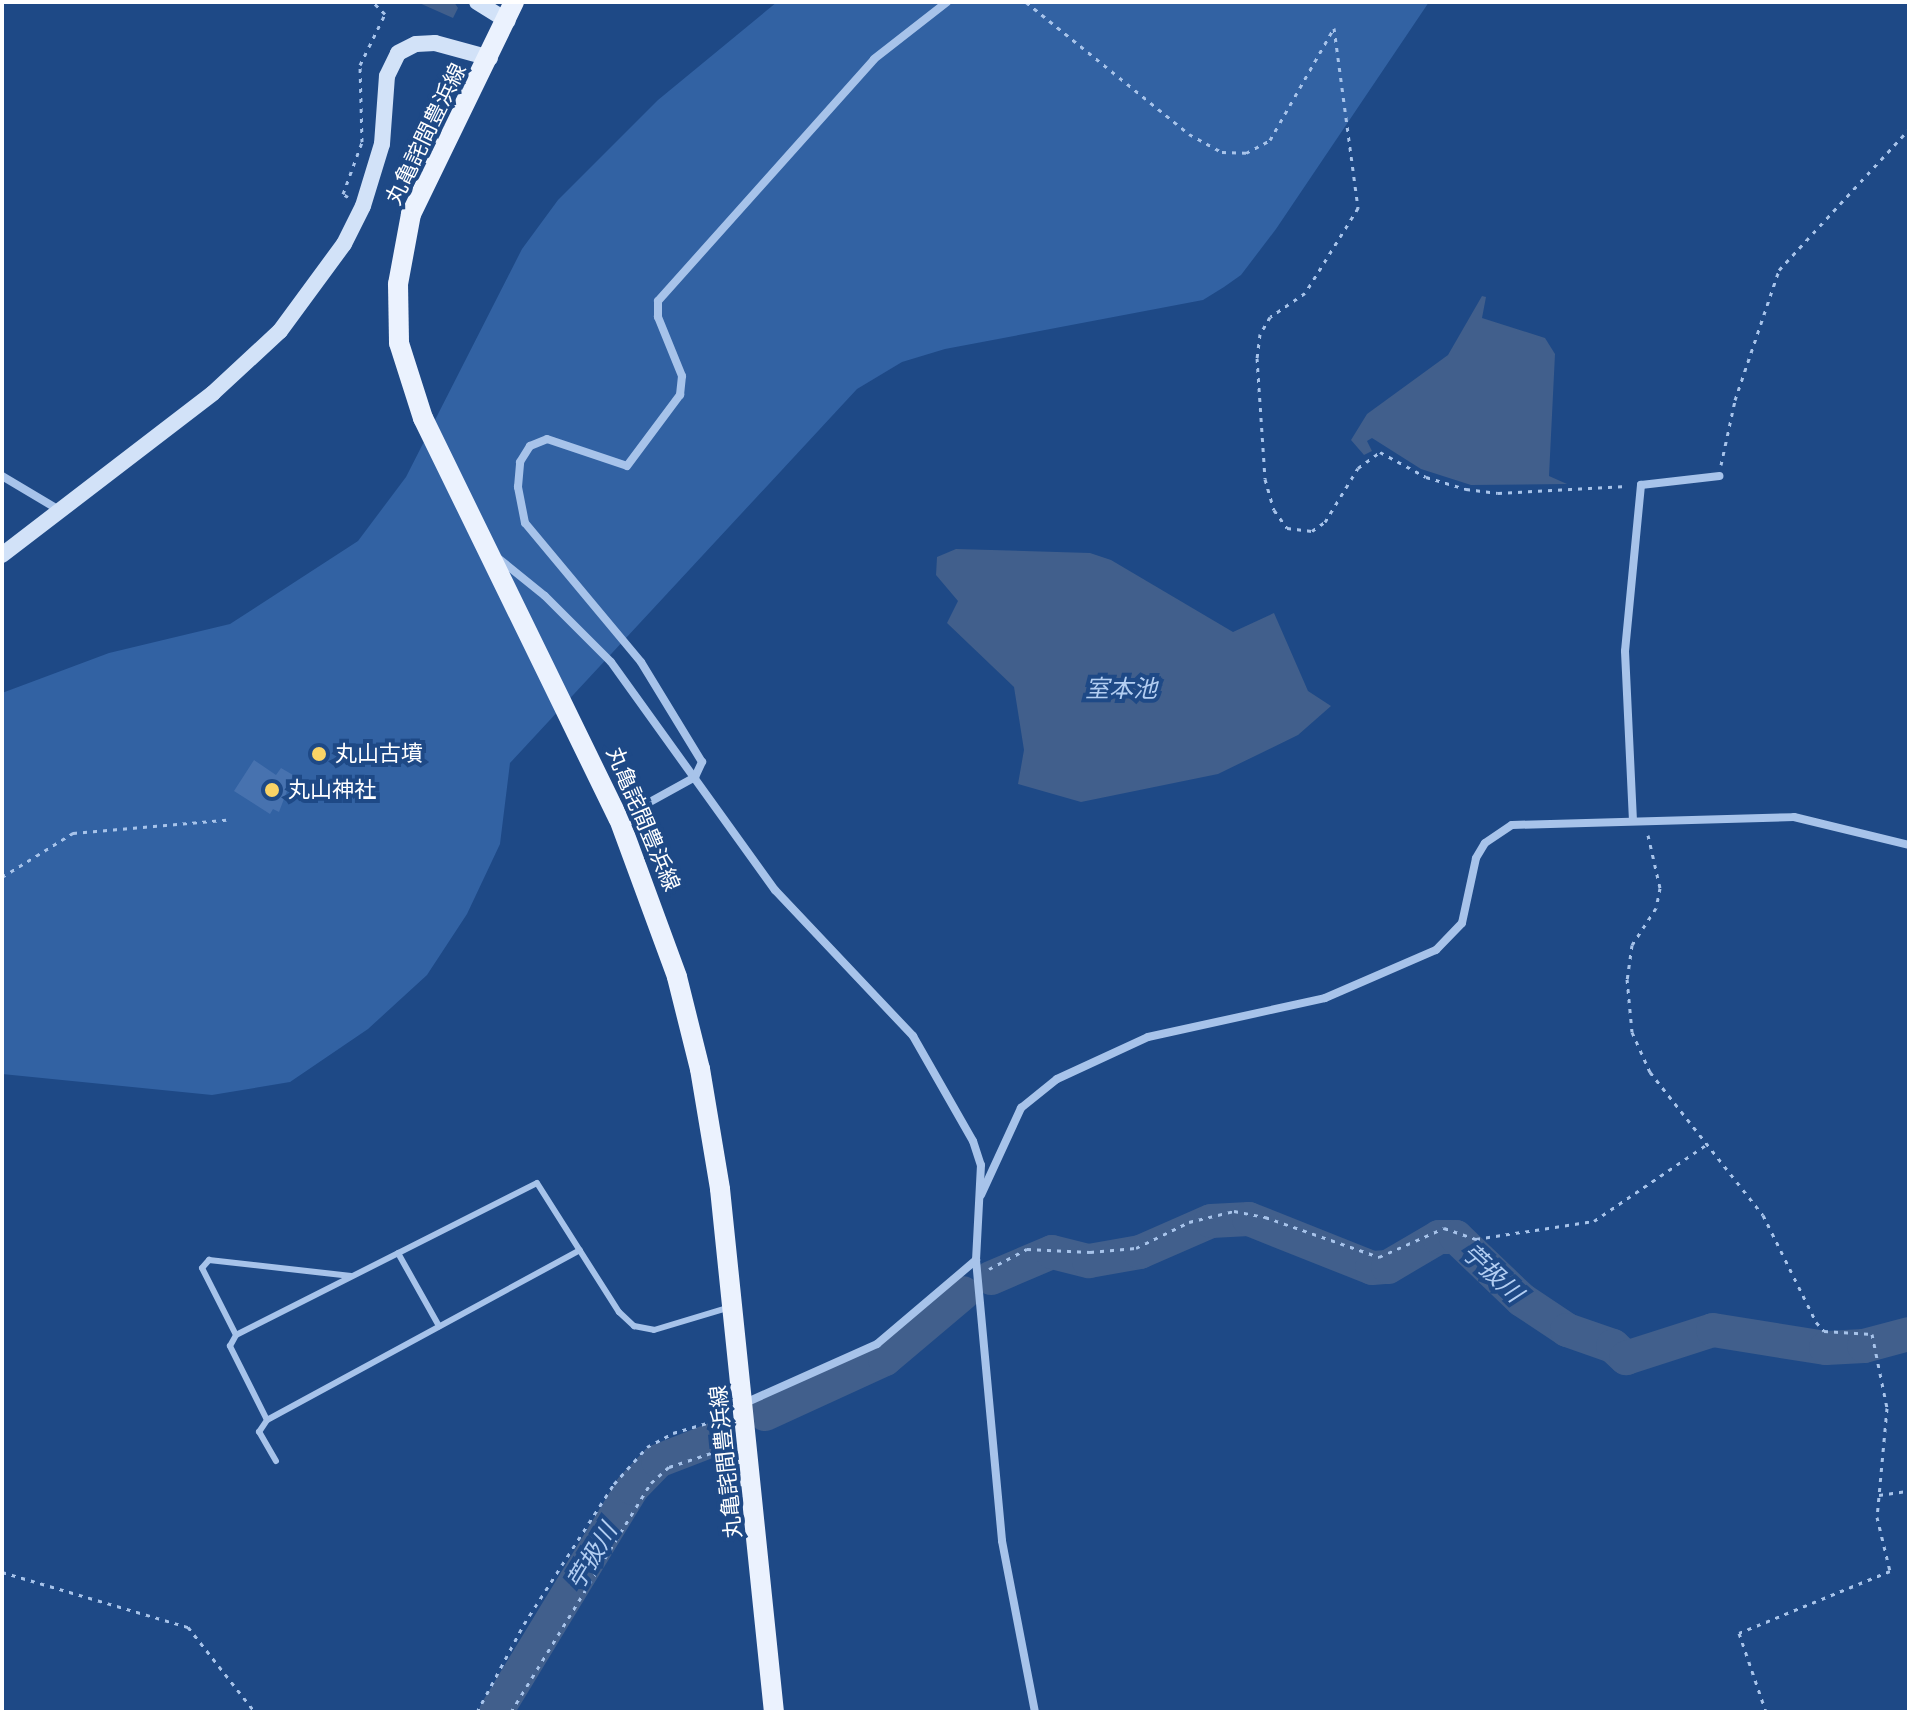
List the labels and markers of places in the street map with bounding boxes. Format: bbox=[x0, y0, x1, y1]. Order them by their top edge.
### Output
place label: 丸山古墳 bbox=[335, 741, 423, 767]
marker: 丸山古墳 bbox=[310, 745, 328, 763]
place label: 丸山神社 bbox=[288, 777, 376, 803]
marker: 丸山神社 bbox=[263, 781, 281, 799]

